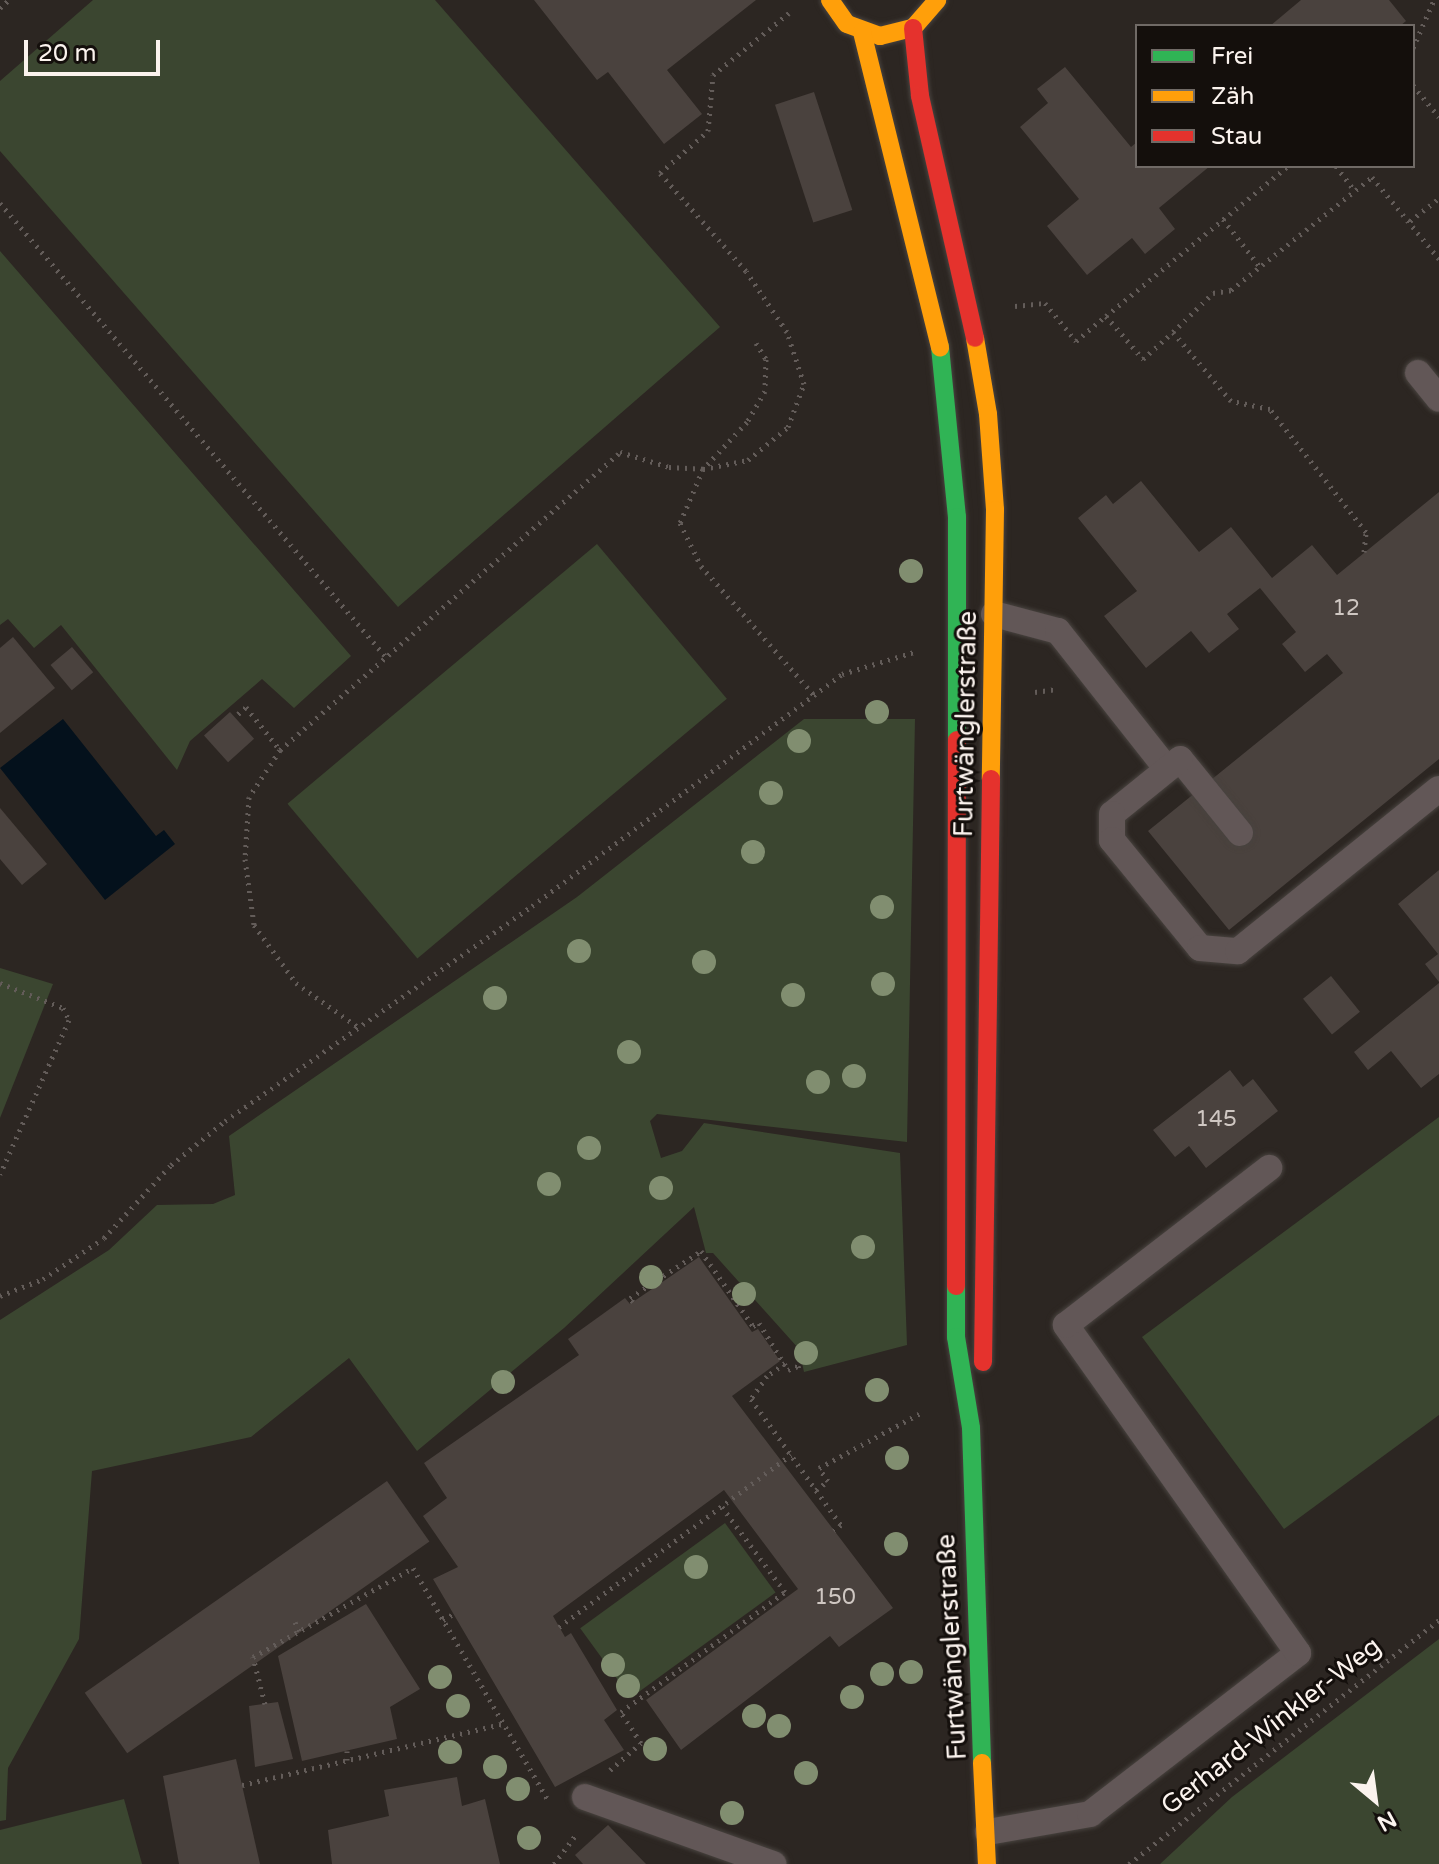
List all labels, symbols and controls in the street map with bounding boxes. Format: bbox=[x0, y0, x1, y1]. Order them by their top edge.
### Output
scale bar bbox=[28, 24, 164, 74]
legend bbox=[1135, 24, 1415, 168]
text: 20 m bbox=[38, 39, 96, 68]
text: Frei bbox=[1211, 42, 1253, 71]
text: Zäh bbox=[1211, 82, 1254, 111]
text: Stau bbox=[1211, 122, 1262, 151]
house number: 12 bbox=[1332, 596, 1360, 622]
street label: Furtwänglerstraße bbox=[948, 611, 984, 837]
house number: 145 bbox=[1195, 1107, 1237, 1133]
street label: Furtwänglerstraße bbox=[930, 1533, 974, 1761]
house number: 150 bbox=[814, 1585, 856, 1611]
street label: Gerhard-Winkler-Weg bbox=[1155, 1630, 1387, 1822]
north arrow bbox=[1335, 1760, 1415, 1840]
text: N bbox=[1373, 1805, 1401, 1837]

